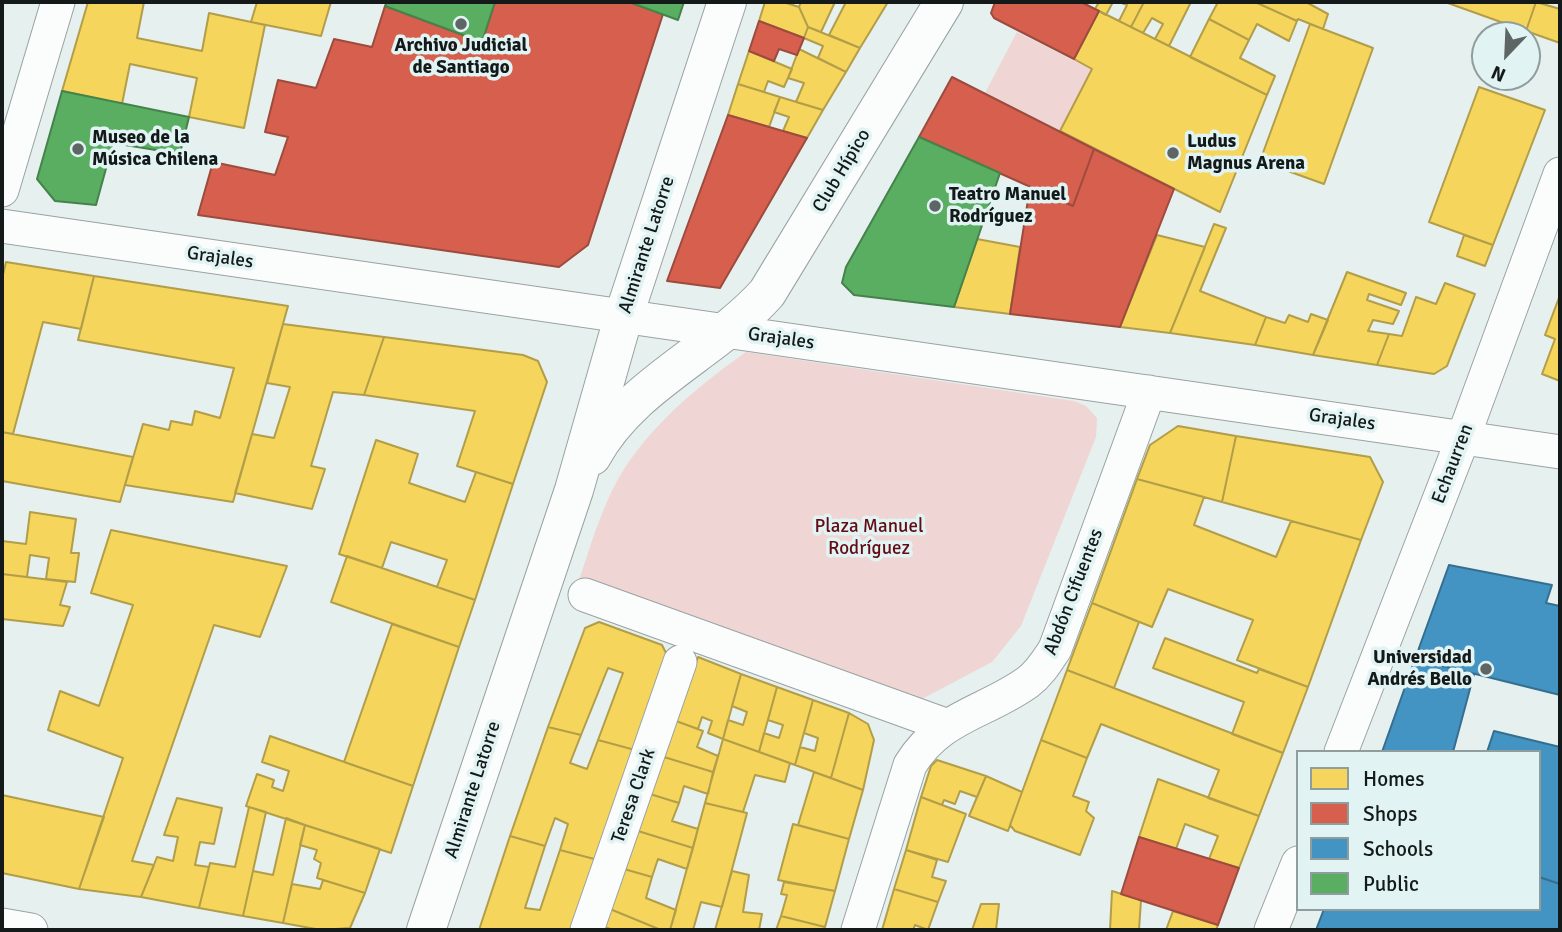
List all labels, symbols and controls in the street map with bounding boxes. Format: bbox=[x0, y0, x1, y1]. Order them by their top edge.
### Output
marker: Archivo Judicial de Santiago bbox=[453, 16, 469, 32]
north arrow bbox=[1471, 21, 1541, 91]
place label: Archivo Judicial de Santiago bbox=[394, 35, 528, 79]
text: N bbox=[1488, 60, 1509, 87]
street label: Club Hípico bbox=[808, 125, 876, 217]
place label: Museo de la Música Chilena bbox=[92, 127, 218, 171]
place label: Ludus Magnus Arena bbox=[1187, 131, 1305, 175]
marker: Museo de la Música Chilena bbox=[70, 141, 86, 157]
marker: Ludus Magnus Arena bbox=[1165, 145, 1181, 161]
street label: Almirante Latorre bbox=[614, 173, 680, 317]
place label: Teatro Manuel Rodríguez bbox=[949, 184, 1066, 228]
marker: Teatro Manuel Rodríguez bbox=[927, 198, 943, 214]
street label: Grajales bbox=[185, 242, 255, 274]
street label: Grajales bbox=[746, 323, 816, 355]
street label: Grajales bbox=[1307, 404, 1377, 436]
street label: Echaurren bbox=[1427, 421, 1479, 507]
park label: Plaza Manuel Rodríguez bbox=[814, 516, 924, 560]
street label: Abdón Cifuentes bbox=[1039, 526, 1109, 658]
place label: Universidad Andrés Bello bbox=[1367, 647, 1472, 691]
marker: Universidad Andrés Bello bbox=[1478, 661, 1494, 677]
street label: Almirante Latorre bbox=[440, 718, 506, 862]
street label: Teresa Clark bbox=[607, 746, 661, 846]
legend bbox=[1296, 750, 1541, 911]
text: Homes bbox=[1363, 766, 1425, 792]
text: Shops bbox=[1363, 801, 1417, 827]
text: Schools bbox=[1363, 836, 1433, 862]
text: Public bbox=[1363, 871, 1419, 897]

